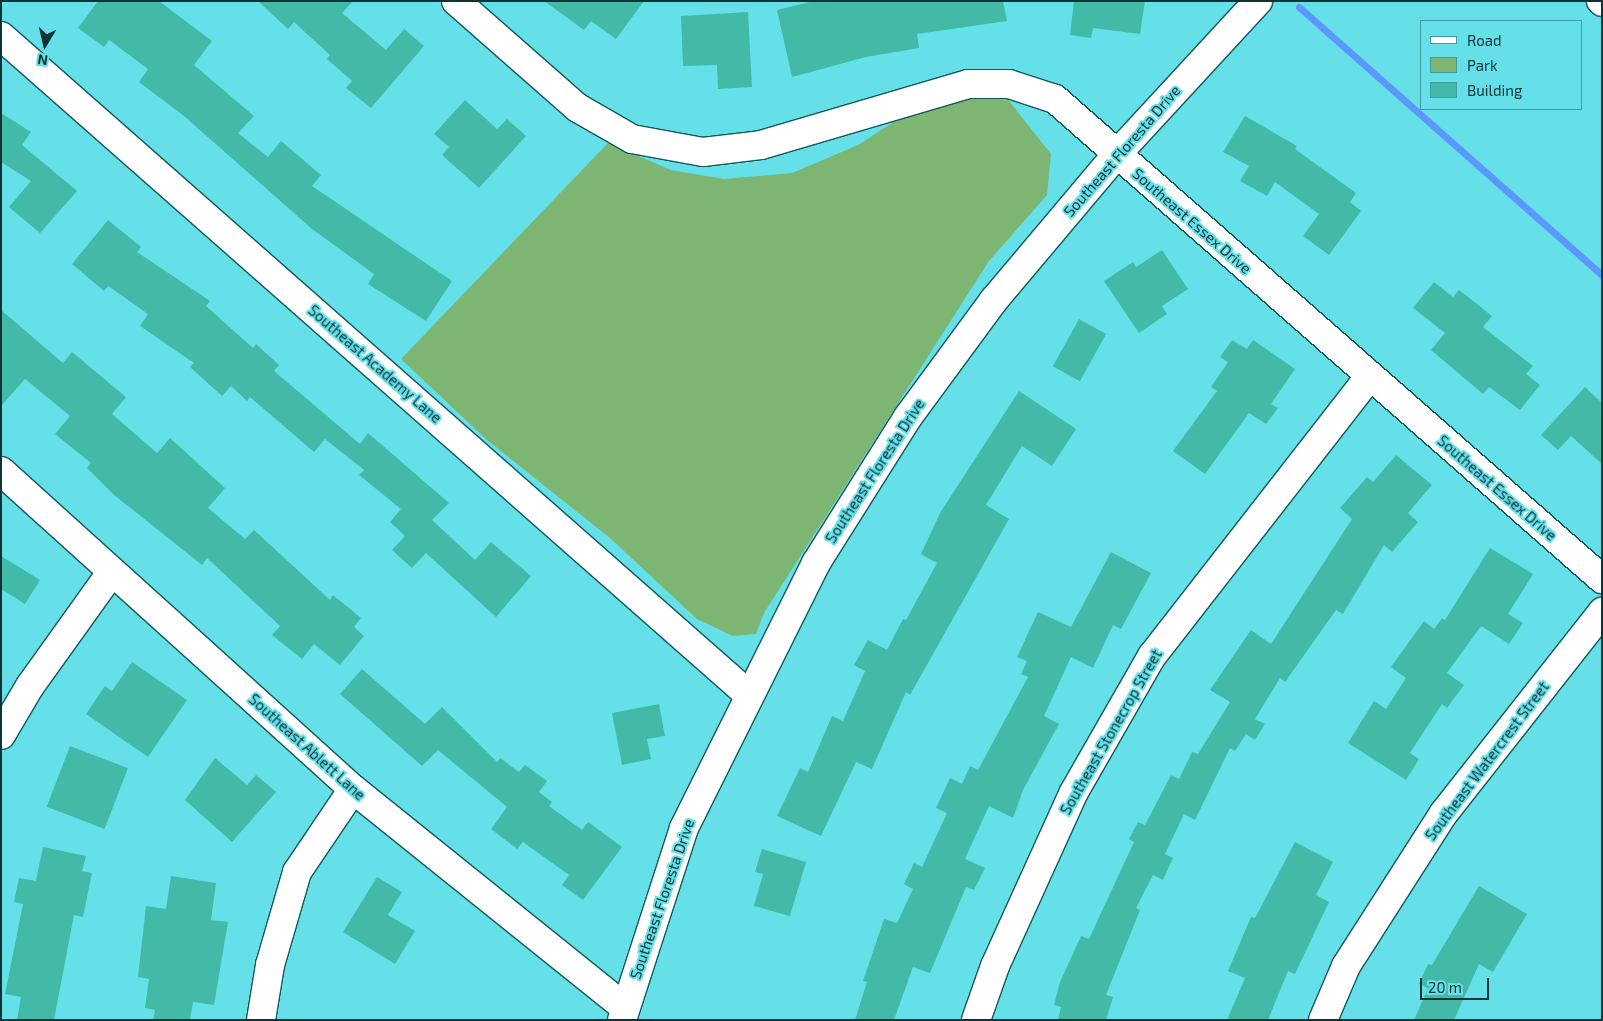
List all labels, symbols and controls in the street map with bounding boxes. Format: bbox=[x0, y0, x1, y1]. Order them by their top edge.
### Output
north arrow bbox=[20, 20, 70, 70]
legend bbox=[1420, 20, 1583, 110]
text: Road bbox=[1467, 31, 1502, 49]
text: N bbox=[36, 51, 49, 69]
text: Park bbox=[1467, 56, 1498, 74]
text: Building bbox=[1467, 81, 1522, 99]
street label: Southeast Floresta Drive bbox=[1060, 82, 1184, 220]
street label: Southeast Essex Drive bbox=[1129, 165, 1255, 277]
street label: Southeast Academy Lane bbox=[304, 301, 446, 427]
street label: Southeast Floresta Drive bbox=[822, 396, 928, 546]
street label: Southeast Essex Drive bbox=[1434, 432, 1560, 544]
street label: Southeast Stonecrop Street bbox=[1056, 646, 1166, 818]
street label: Southeast Watercrest Street bbox=[1421, 678, 1553, 844]
street label: Southeast Ablett Lane bbox=[245, 690, 369, 804]
street label: Southeast Floresta Drive bbox=[626, 816, 698, 982]
scale bar bbox=[1423, 968, 1492, 1000]
text: 20 m bbox=[1428, 978, 1462, 996]

